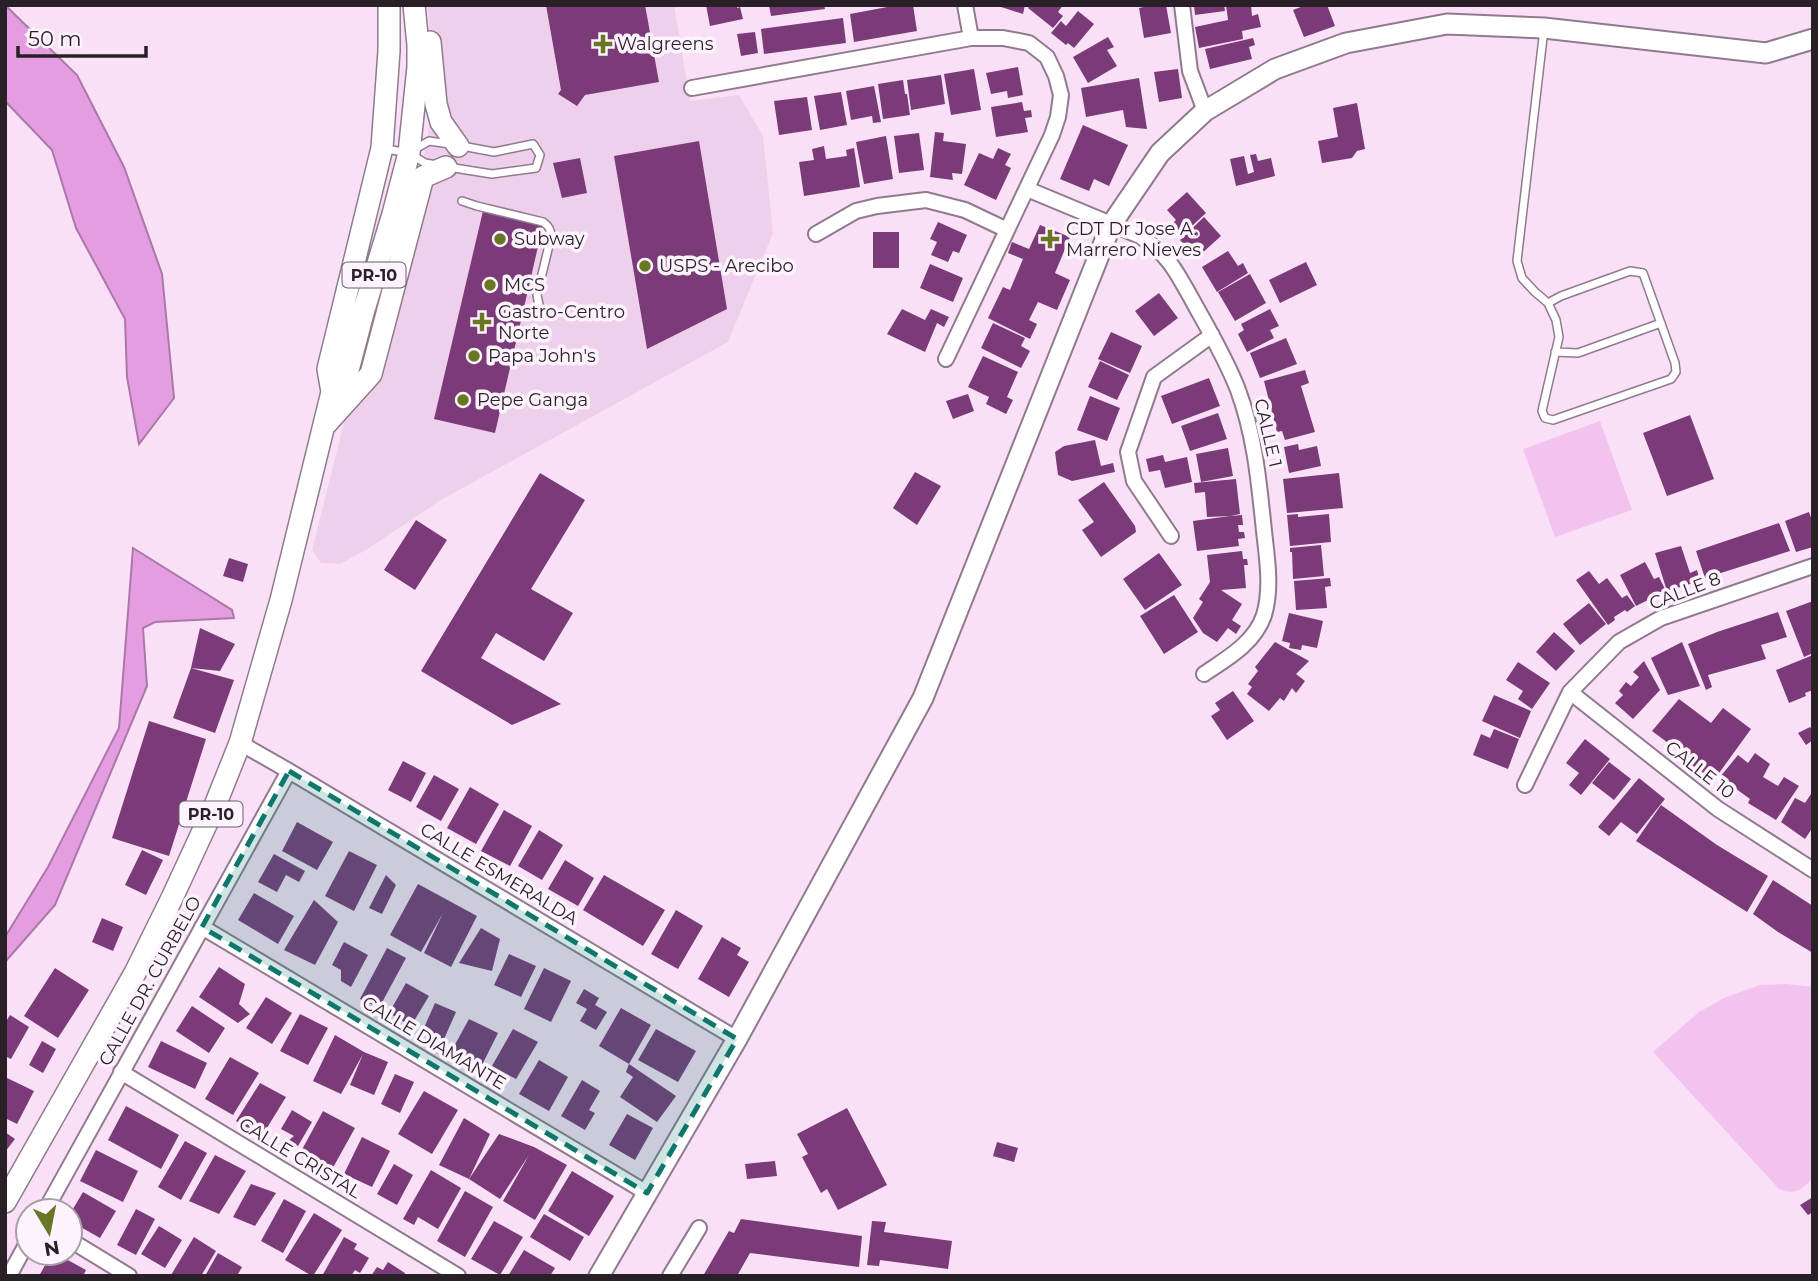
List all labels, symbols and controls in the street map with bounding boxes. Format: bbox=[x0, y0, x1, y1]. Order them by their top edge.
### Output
scale bar bbox=[18, 14, 145, 58]
text: 50 m bbox=[28, 26, 82, 51]
place label: Walgreens bbox=[617, 33, 714, 55]
marker: Walgreens bbox=[595, 36, 611, 52]
place label: CDT Dr Jose A. Marrero Nieves bbox=[1066, 218, 1201, 261]
place label: Subway bbox=[514, 228, 585, 250]
marker: CDT Dr Jose A. Marrero Nieves bbox=[1040, 229, 1060, 249]
marker: Subway bbox=[492, 231, 508, 247]
place label: USPS - Arecibo bbox=[659, 255, 794, 277]
marker: USPS - Arecibo bbox=[637, 258, 653, 274]
road number: PR-10 bbox=[342, 262, 406, 288]
place label: MCS bbox=[504, 274, 545, 296]
marker: MCS bbox=[482, 277, 498, 293]
place label: Gastro-Centro Norte bbox=[498, 301, 625, 344]
marker: Gastro-Centro Norte bbox=[472, 312, 492, 332]
place label: Papa John's bbox=[488, 345, 596, 367]
marker: Papa John's bbox=[466, 348, 482, 364]
place label: Pepe Ganga bbox=[477, 389, 588, 411]
marker: Pepe Ganga bbox=[455, 392, 471, 408]
street label: CALLE 1 bbox=[1249, 397, 1287, 469]
street label: CALLE 8 bbox=[1646, 567, 1724, 615]
street label: CALLE 10 bbox=[1661, 736, 1739, 804]
road number: PR-10 bbox=[180, 802, 242, 827]
street label: CALLE ESMERALDA bbox=[416, 818, 582, 930]
street label: CALLE DR. CURBELO bbox=[94, 892, 206, 1070]
street label: CALLE DIAMANTE bbox=[358, 991, 510, 1095]
street label: CALLE CRISTAL bbox=[235, 1113, 365, 1203]
north arrow bbox=[14, 1197, 84, 1267]
text: N bbox=[42, 1236, 61, 1261]

